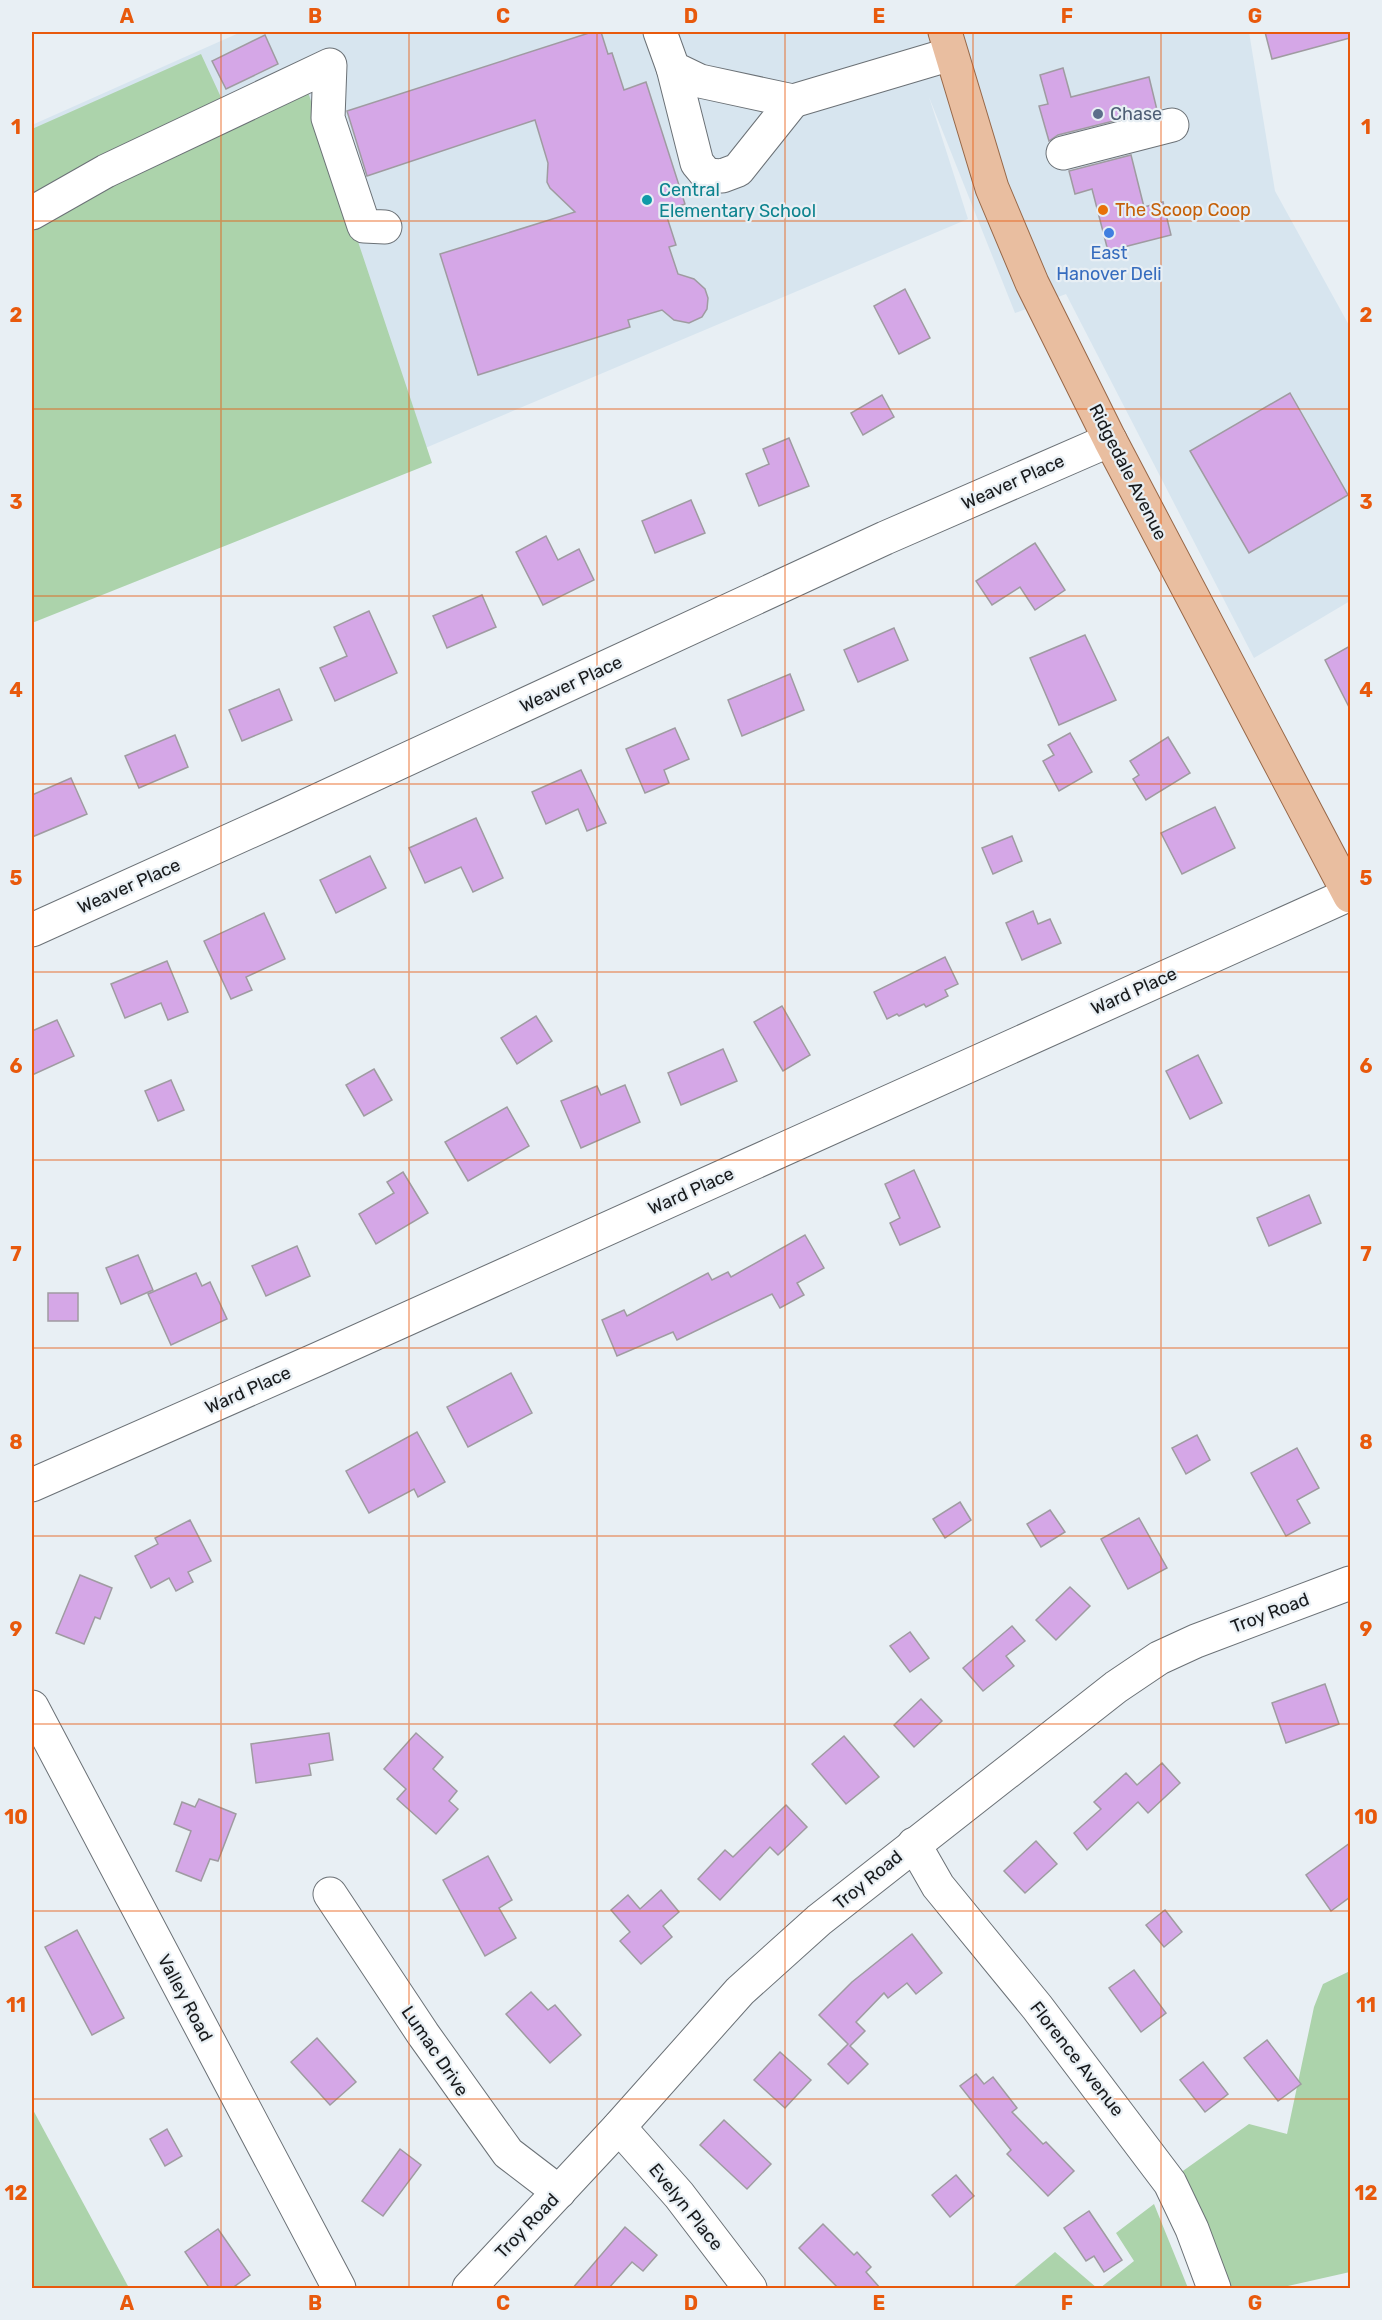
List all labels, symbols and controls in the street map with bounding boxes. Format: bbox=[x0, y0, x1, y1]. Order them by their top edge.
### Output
text: A bbox=[120, 4, 135, 28]
text: B bbox=[308, 4, 322, 28]
text: C bbox=[496, 4, 510, 28]
text: D bbox=[684, 4, 698, 28]
text: E bbox=[873, 4, 885, 28]
text: F bbox=[1061, 4, 1073, 28]
text: G bbox=[1248, 4, 1262, 28]
place label: Chase bbox=[1110, 103, 1162, 125]
marker: Chase bbox=[1091, 107, 1105, 121]
text: 1 bbox=[11, 115, 21, 139]
text: 1 bbox=[1361, 115, 1371, 139]
place label: Central Elementary School bbox=[659, 179, 816, 222]
marker: Central Elementary School bbox=[640, 193, 654, 207]
place label: The Scoop Coop bbox=[1115, 199, 1251, 221]
marker: The Scoop Coop bbox=[1096, 203, 1110, 217]
marker: East Hanover Deli bbox=[1102, 226, 1116, 240]
place label: East Hanover Deli bbox=[1056, 242, 1162, 285]
text: 2 bbox=[10, 303, 23, 327]
text: 2 bbox=[1360, 303, 1373, 327]
street label: Ridgedale Avenue bbox=[1084, 400, 1172, 544]
street label: Weaver Place bbox=[958, 450, 1068, 514]
text: 3 bbox=[9, 490, 23, 514]
text: 3 bbox=[1359, 490, 1373, 514]
street label: Weaver Place bbox=[516, 651, 626, 717]
text: 4 bbox=[9, 678, 23, 702]
text: 4 bbox=[1359, 678, 1373, 702]
street label: Weaver Place bbox=[74, 854, 184, 918]
text: 5 bbox=[10, 866, 23, 890]
text: 5 bbox=[1360, 866, 1373, 890]
street label: Ward Place bbox=[1088, 962, 1180, 1020]
text: 6 bbox=[9, 1054, 23, 1078]
text: 6 bbox=[1359, 1054, 1373, 1078]
street label: Ward Place bbox=[645, 1162, 737, 1220]
text: 7 bbox=[10, 1242, 22, 1266]
text: 7 bbox=[1360, 1242, 1372, 1266]
street label: Ward Place bbox=[202, 1361, 294, 1419]
text: 8 bbox=[9, 1430, 23, 1454]
text: 8 bbox=[1359, 1430, 1373, 1454]
street label: Troy Road bbox=[1228, 1588, 1312, 1638]
text: 9 bbox=[10, 1617, 23, 1641]
text: 9 bbox=[1360, 1617, 1373, 1641]
text: 10 bbox=[4, 1805, 28, 1829]
text: 10 bbox=[1354, 1805, 1378, 1829]
street label: Troy Road bbox=[829, 1846, 907, 1914]
street label: Valley Road bbox=[153, 1951, 217, 2045]
text: 11 bbox=[6, 1993, 26, 2017]
text: 11 bbox=[1356, 1993, 1376, 2017]
street label: Florence Avenue bbox=[1025, 1997, 1129, 2121]
street label: Lumac Drive bbox=[397, 2002, 473, 2100]
street label: Evelyn Place bbox=[644, 2159, 728, 2255]
text: 12 bbox=[5, 2181, 27, 2205]
text: 12 bbox=[1355, 2181, 1377, 2205]
street label: Troy Road bbox=[491, 2189, 563, 2263]
text: A bbox=[120, 2291, 135, 2315]
text: B bbox=[308, 2291, 322, 2315]
text: C bbox=[496, 2291, 510, 2315]
text: D bbox=[684, 2291, 698, 2315]
text: E bbox=[873, 2291, 885, 2315]
text: F bbox=[1061, 2291, 1073, 2315]
text: G bbox=[1248, 2291, 1262, 2315]

